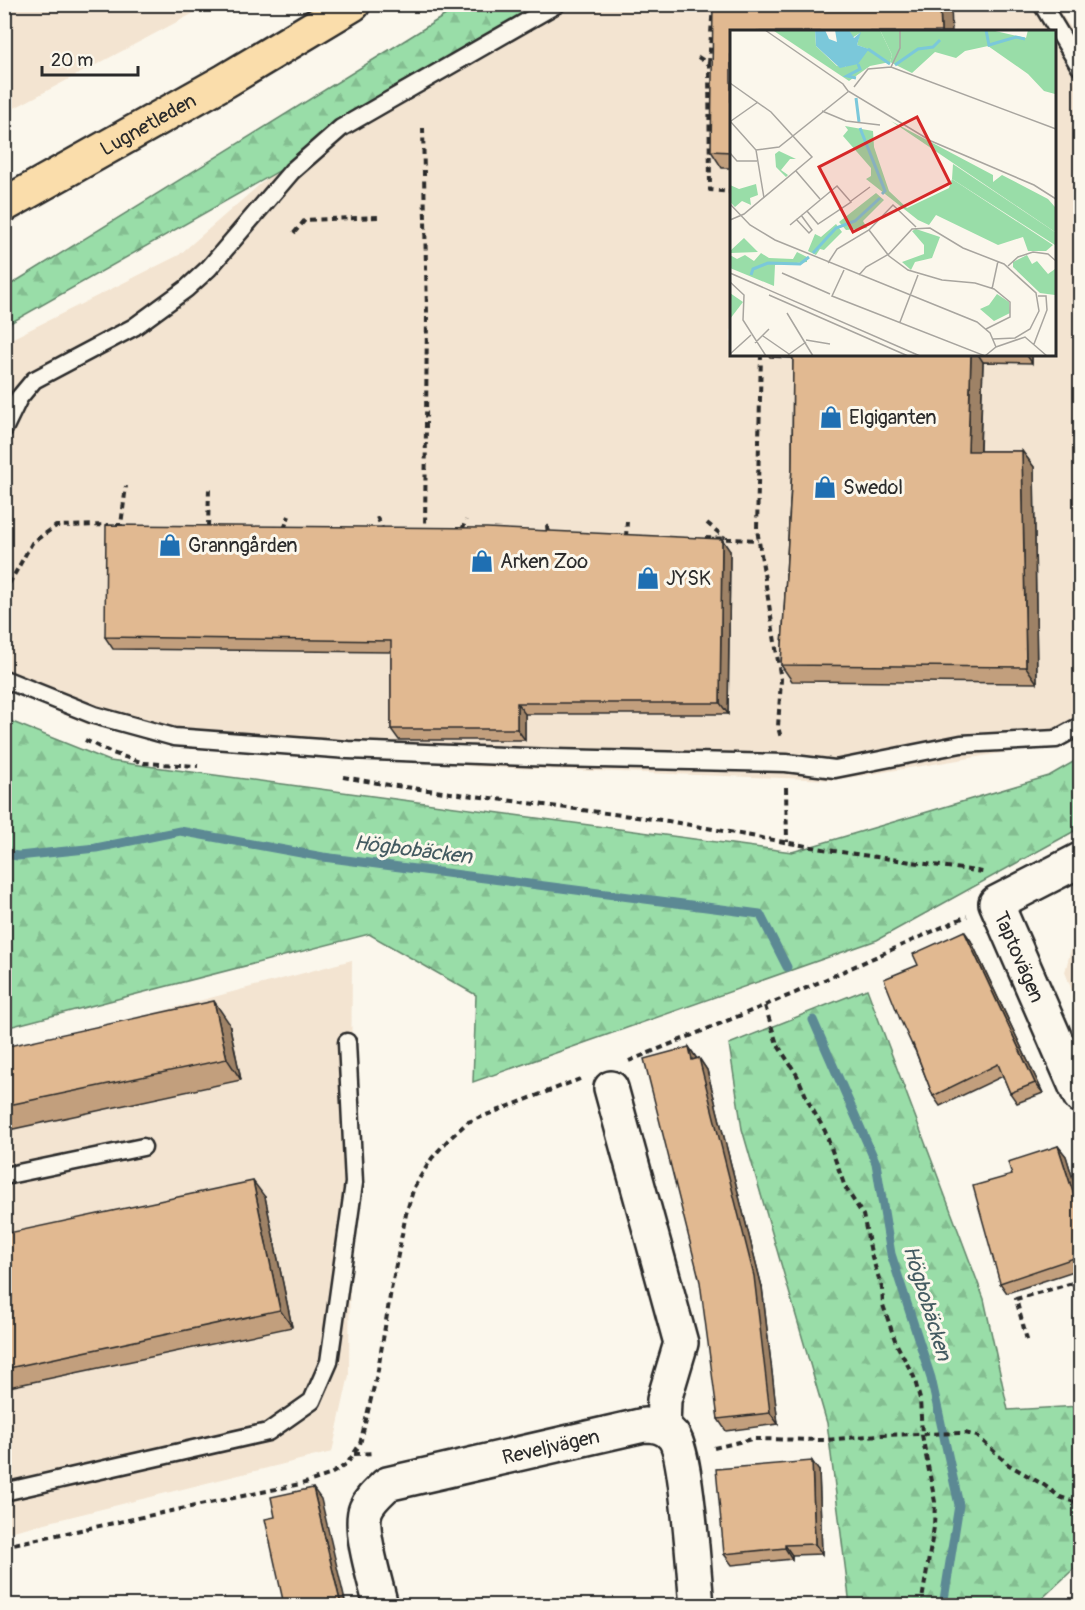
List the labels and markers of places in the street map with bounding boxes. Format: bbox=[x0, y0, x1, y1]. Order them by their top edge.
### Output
shop icon: Elgiganten bbox=[818, 404, 844, 430]
place label: Elgiganten bbox=[849, 405, 937, 430]
shop icon: Swedol bbox=[812, 474, 838, 500]
place label: Swedol bbox=[843, 475, 903, 500]
shop icon: Granngården bbox=[157, 532, 183, 558]
place label: Granngården bbox=[188, 533, 298, 558]
shop icon: Arken Zoo bbox=[469, 548, 495, 574]
place label: Arken Zoo bbox=[500, 549, 588, 574]
shop icon: JYSK bbox=[635, 565, 661, 591]
place label: JYSK bbox=[666, 566, 711, 591]

